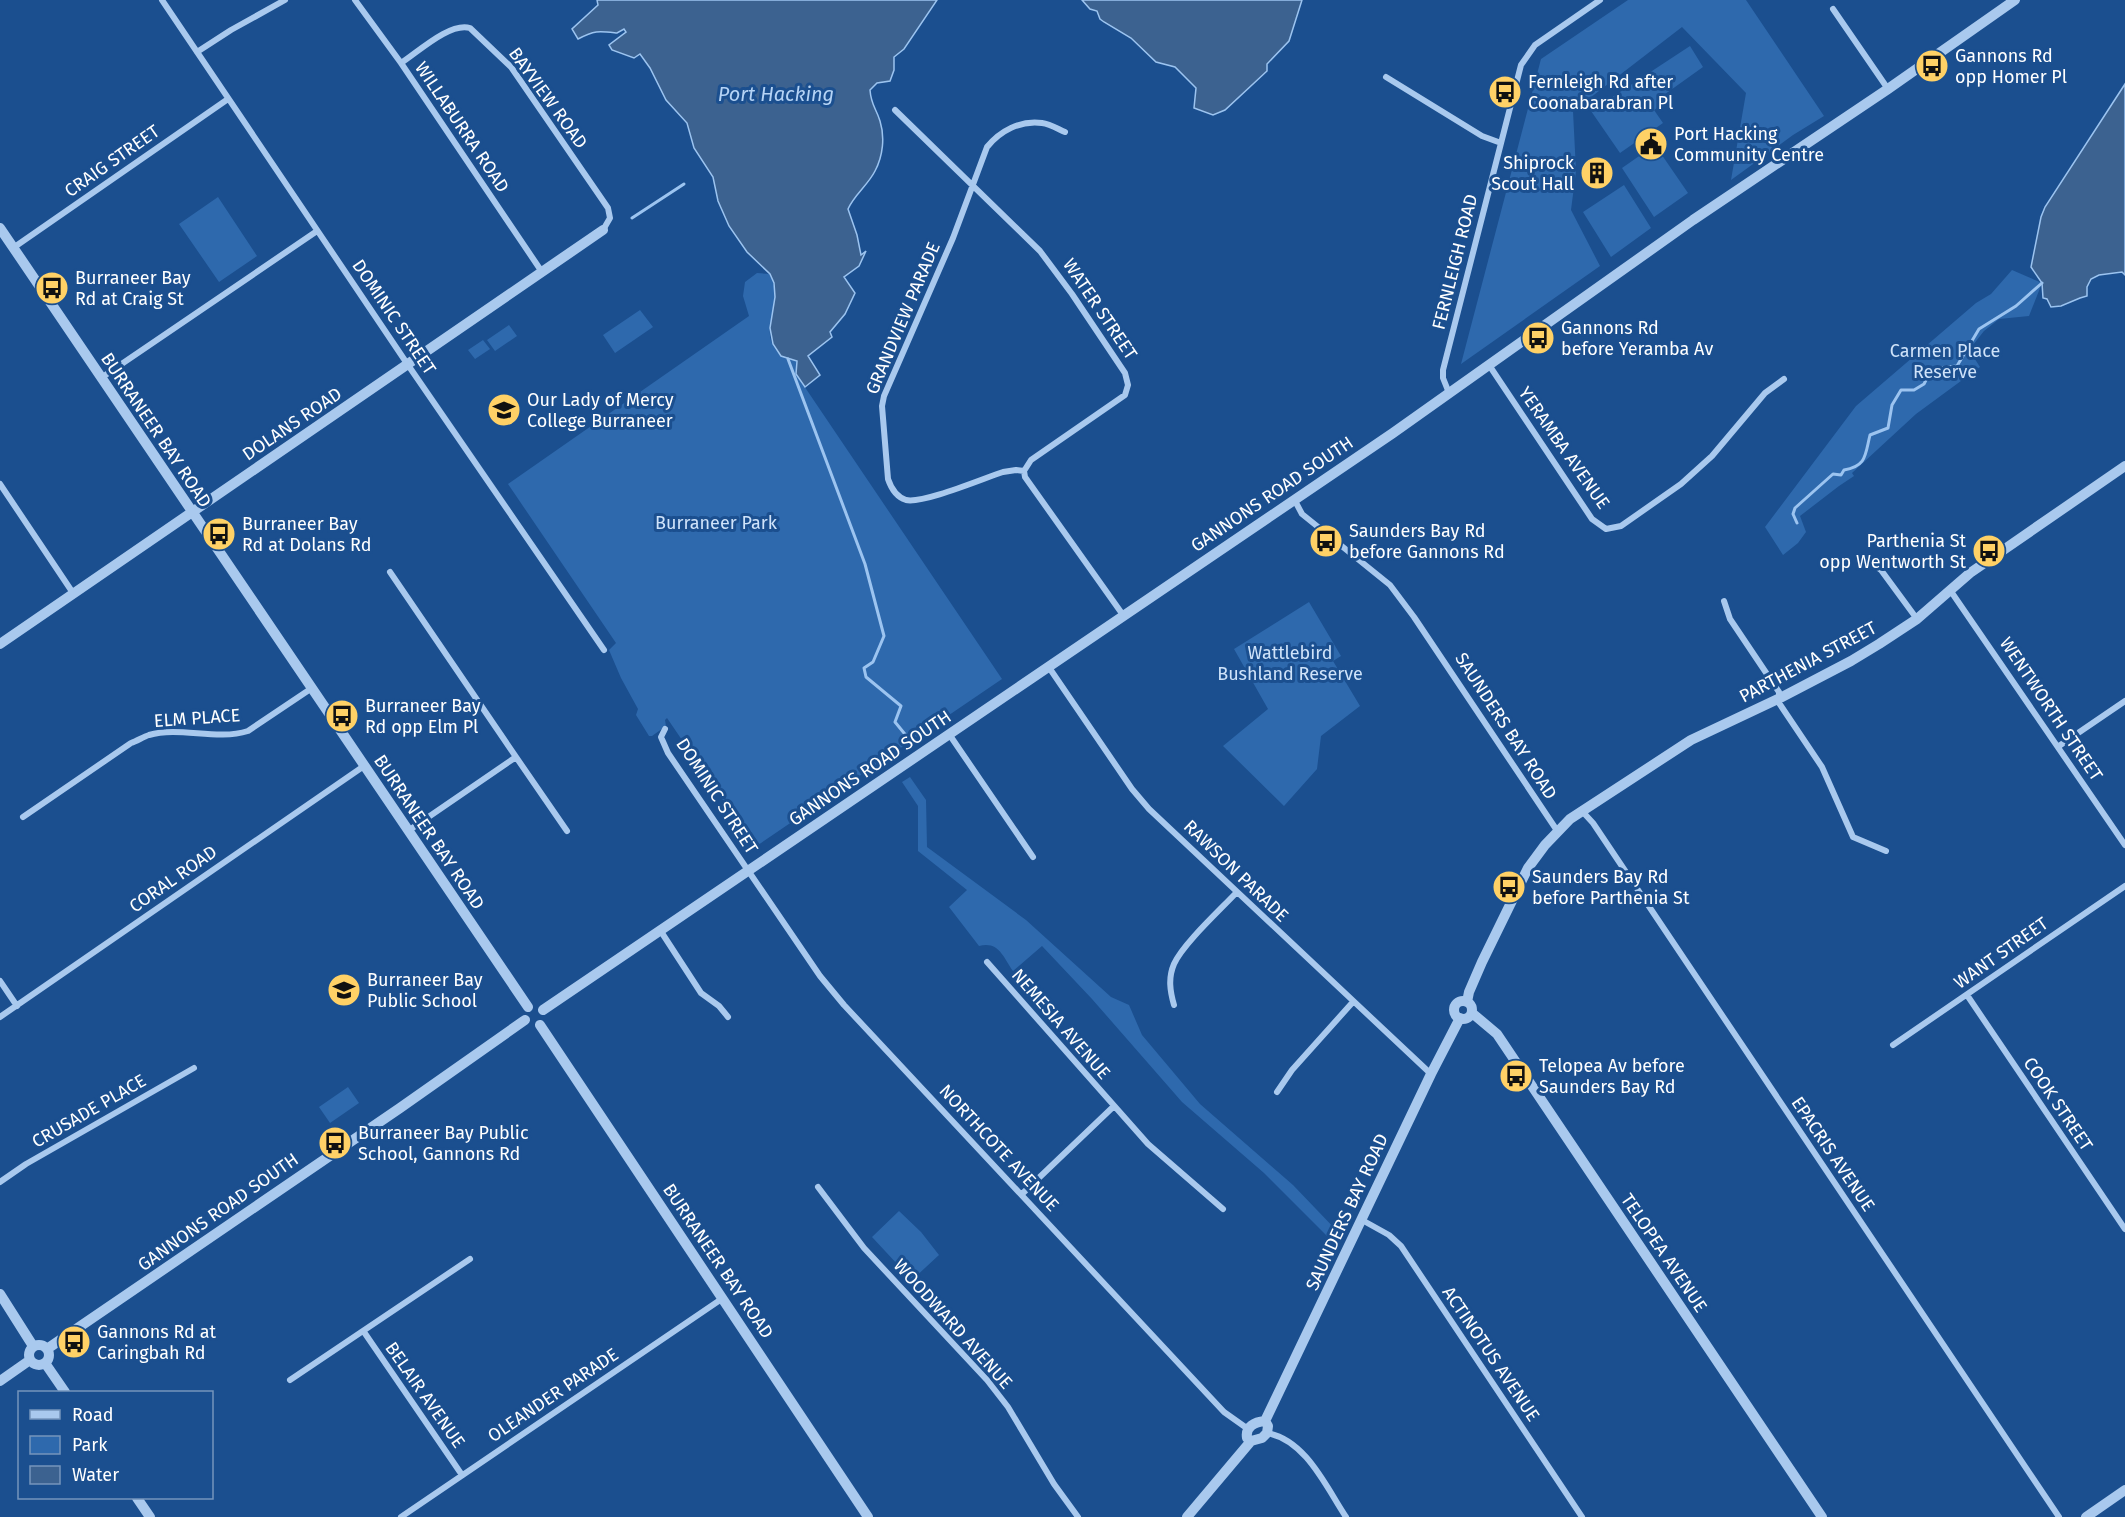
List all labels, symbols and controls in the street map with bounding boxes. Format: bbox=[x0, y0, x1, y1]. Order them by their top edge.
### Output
street label: BAYVIEW ROAD bbox=[504, 43, 592, 153]
place label: Gannons Rd opp Homer Pl bbox=[1955, 45, 2067, 88]
bus stop icon: Gannons Rd opp Homer Pl bbox=[1914, 48, 1950, 84]
street label: WILLABURRA ROAD bbox=[410, 57, 514, 197]
place label: Fernleigh Rd after Coonabarabran Pl bbox=[1528, 71, 1673, 114]
bus stop icon: Fernleigh Rd after Coonabarabran Pl bbox=[1487, 74, 1523, 110]
water label: Port Hacking bbox=[718, 82, 834, 106]
street label: CRAIG STREET bbox=[60, 120, 164, 202]
place label: Port Hacking Community Centre bbox=[1674, 123, 1824, 166]
public building icon: Port Hacking Community Centre bbox=[1633, 126, 1669, 162]
place label: Shiprock Scout Hall bbox=[1491, 152, 1575, 195]
building icon: Shiprock Scout Hall bbox=[1579, 155, 1615, 191]
street label: FERNLEIGH ROAD bbox=[1428, 192, 1482, 332]
street label: GRANDVIEW PARADE bbox=[861, 239, 945, 397]
street label: WATER STREET bbox=[1058, 254, 1142, 364]
street label: DOMINIC STREET bbox=[347, 255, 441, 379]
place label: Burraneer Bay Rd at Craig St bbox=[75, 267, 191, 310]
bus stop icon: Burraneer Bay Rd at Craig St bbox=[34, 270, 70, 306]
place label: Gannons Rd before Yeramba Av bbox=[1561, 317, 1713, 360]
bus stop icon: Gannons Rd before Yeramba Av bbox=[1520, 320, 1556, 356]
park label: Carmen Place Reserve bbox=[1890, 340, 2000, 383]
street label: BURRANEER BAY ROAD bbox=[96, 348, 216, 512]
street label: DOLANS ROAD bbox=[238, 383, 346, 465]
street label: YERAMBA AVENUE bbox=[1514, 383, 1614, 513]
place label: Our Lady of Mercy College Burraneer bbox=[527, 389, 674, 432]
school or university icon: Our Lady of Mercy College Burraneer bbox=[486, 392, 522, 428]
street label: GANNONS ROAD SOUTH bbox=[1187, 431, 1357, 557]
park label: Burraneer Park bbox=[655, 512, 778, 534]
place label: Burraneer Bay Rd at Dolans Rd bbox=[242, 513, 371, 556]
bus stop icon: Burraneer Bay Rd at Dolans Rd bbox=[201, 516, 237, 552]
place label: Saunders Bay Rd before Gannons Rd bbox=[1349, 520, 1505, 563]
bus stop icon: Saunders Bay Rd before Gannons Rd bbox=[1308, 523, 1344, 559]
place label: Parthenia St opp Wentworth St bbox=[1819, 530, 1966, 573]
bus stop icon: Parthenia St opp Wentworth St bbox=[1971, 533, 2007, 569]
street label: PARTHENIA STREET bbox=[1736, 616, 1881, 707]
street label: WENTWORTH STREET bbox=[1995, 633, 2108, 786]
park label: Wattlebird Bushland Reserve bbox=[1217, 642, 1363, 685]
street label: SAUNDERS BAY ROAD bbox=[1450, 649, 1562, 803]
place label: Burraneer Bay Rd opp Elm Pl bbox=[365, 695, 481, 738]
bus stop icon: Burraneer Bay Rd opp Elm Pl bbox=[324, 698, 360, 734]
street label: ELM PLACE bbox=[153, 704, 241, 732]
street label: GANNONS ROAD SOUTH bbox=[785, 705, 955, 831]
street label: DOMINIC STREET bbox=[671, 734, 763, 859]
street label: BURRANEER BAY ROAD bbox=[369, 750, 489, 914]
street label: RAWSON PARADE bbox=[1179, 815, 1293, 927]
street label: CORAL ROAD bbox=[125, 841, 221, 917]
place label: Saunders Bay Rd before Parthenia St bbox=[1532, 866, 1690, 909]
bus stop icon: Saunders Bay Rd before Parthenia St bbox=[1491, 869, 1527, 905]
street label: WANT STREET bbox=[1950, 912, 2053, 993]
street label: NEMESIA AVENUE bbox=[1007, 964, 1115, 1084]
place label: Burraneer Bay Public School bbox=[367, 969, 483, 1012]
school or university icon: Burraneer Bay Public School bbox=[326, 972, 362, 1008]
street label: COOK STREET bbox=[2019, 1053, 2098, 1156]
place label: Telopea Av before Saunders Bay Rd bbox=[1539, 1055, 1685, 1098]
bus stop icon: Telopea Av before Saunders Bay Rd bbox=[1498, 1058, 1534, 1094]
street label: CRUSADE PLACE bbox=[28, 1069, 150, 1153]
street label: NORTHCOTE AVENUE bbox=[934, 1080, 1064, 1216]
street label: EPACRIS AVENUE bbox=[1787, 1092, 1879, 1216]
place label: Burraneer Bay Public School, Gannons Rd bbox=[358, 1122, 529, 1165]
bus stop icon: Burraneer Bay Public School, Gannons Rd bbox=[317, 1125, 353, 1161]
street label: SAUNDERS BAY ROAD bbox=[1301, 1130, 1393, 1294]
street label: GANNONS ROAD SOUTH bbox=[133, 1148, 303, 1276]
street label: BURRANEER BAY ROAD bbox=[658, 1179, 778, 1343]
street label: TELOPEA AVENUE bbox=[1616, 1190, 1712, 1316]
street label: WOODWARD AVENUE bbox=[889, 1254, 1017, 1394]
street label: ACTINOTUS AVENUE bbox=[1438, 1282, 1544, 1426]
place label: Gannons Rd at Caringbah Rd bbox=[97, 1321, 216, 1364]
bus stop icon: Gannons Rd at Caringbah Rd bbox=[56, 1324, 92, 1360]
street label: BELAIR AVENUE bbox=[380, 1338, 470, 1452]
street label: OLEANDER PARADE bbox=[484, 1343, 622, 1447]
legend bbox=[18, 1391, 213, 1499]
text: Road bbox=[72, 1404, 114, 1426]
text: Park bbox=[72, 1434, 108, 1456]
text: Water bbox=[72, 1464, 119, 1486]

